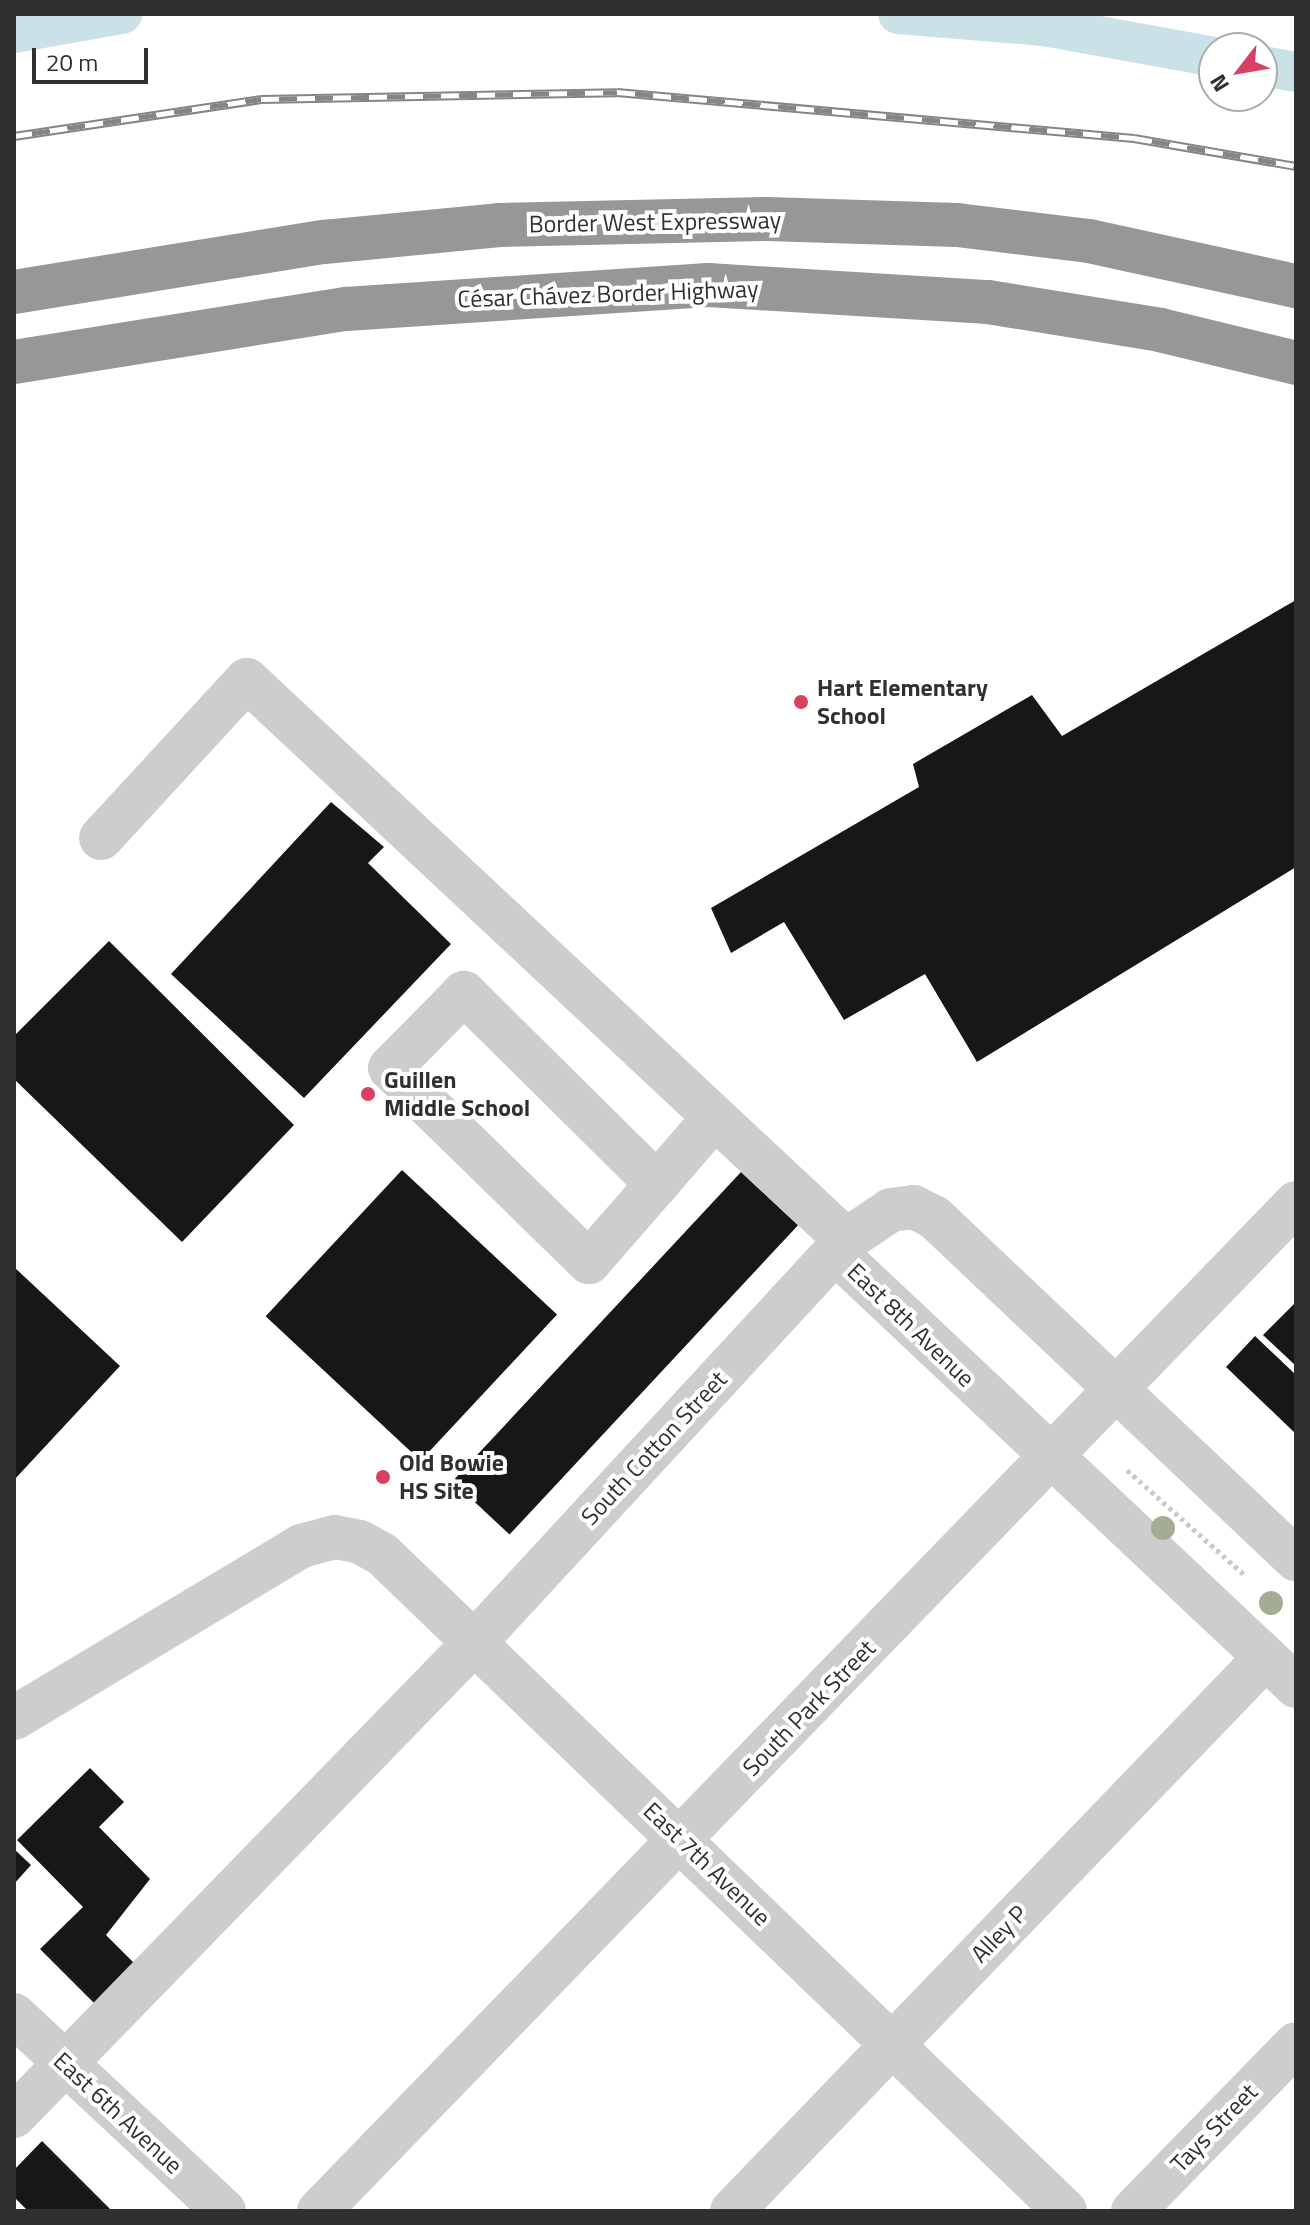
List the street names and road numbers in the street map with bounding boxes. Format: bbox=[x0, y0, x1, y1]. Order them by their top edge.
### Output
street label: Border West Expressway bbox=[529, 205, 781, 239]
street label: César Chávez Border Highway bbox=[457, 274, 759, 314]
street label: East 8th Avenue bbox=[842, 1257, 980, 1393]
street label: South Cotton Street bbox=[575, 1365, 733, 1531]
street label: South Park Street bbox=[737, 1634, 881, 1782]
street label: East 7th Avenue bbox=[638, 1796, 776, 1932]
street label: Alley P bbox=[965, 1899, 1033, 1969]
street label: East 6th Avenue bbox=[48, 2046, 188, 2180]
street label: Tays Street bbox=[1165, 2078, 1263, 2178]

